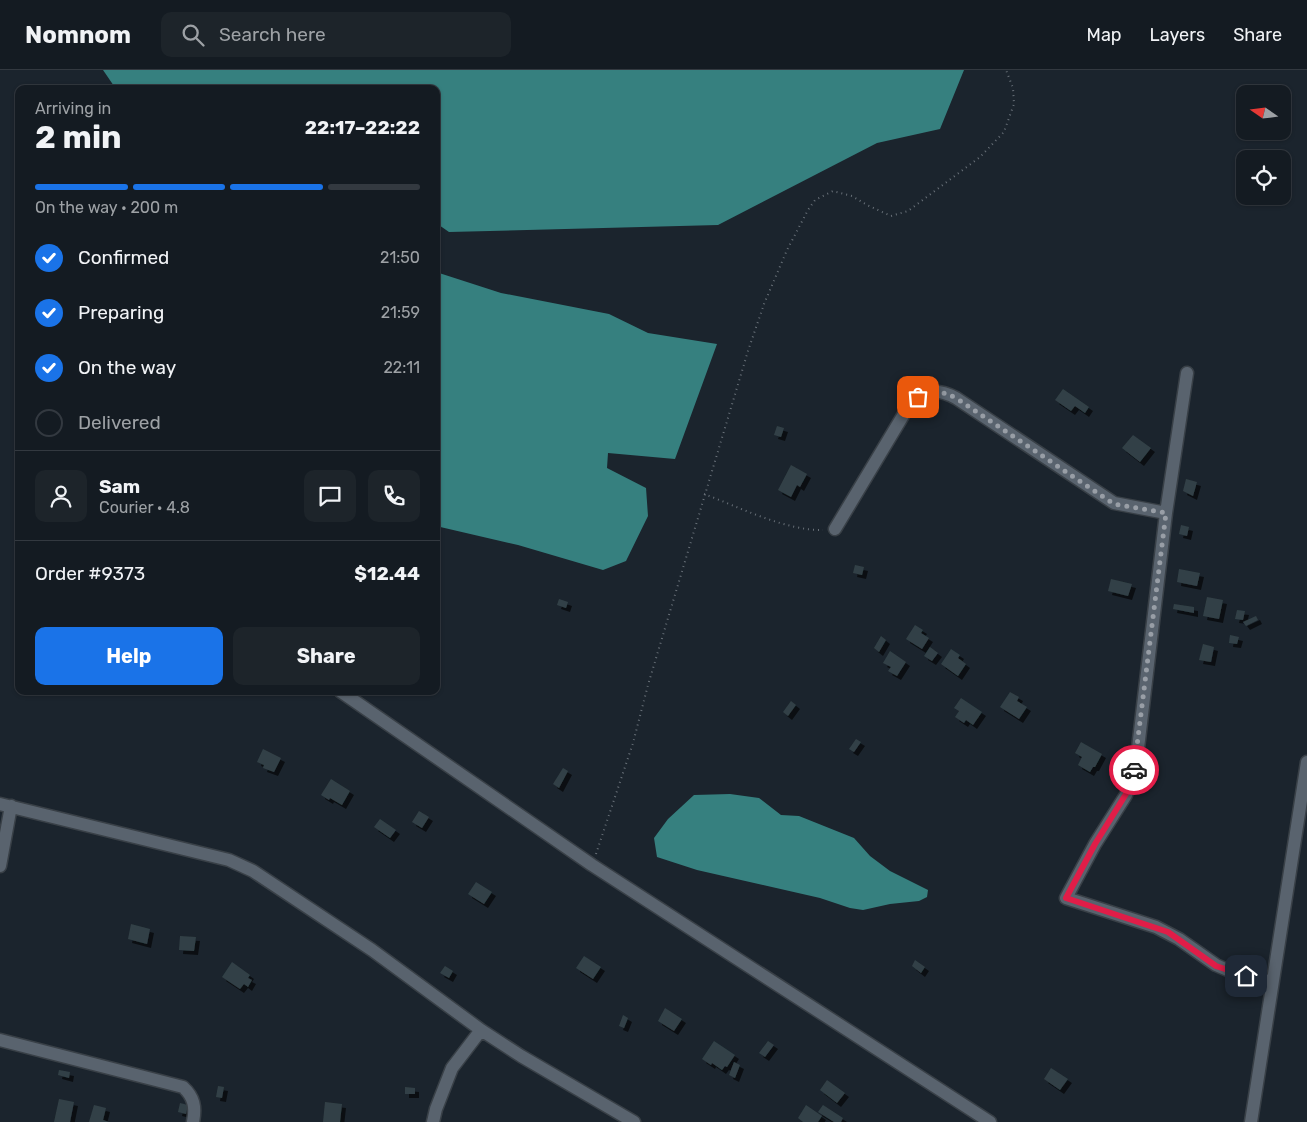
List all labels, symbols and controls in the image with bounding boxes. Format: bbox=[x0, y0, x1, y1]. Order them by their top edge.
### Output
search box bbox=[161, 12, 511, 57]
text: Nomnom bbox=[25, 21, 131, 49]
icon: search bbox=[179, 21, 207, 49]
text: Search here bbox=[219, 23, 326, 46]
text: Map bbox=[1087, 24, 1122, 46]
text: Layers bbox=[1150, 24, 1205, 46]
text: Share bbox=[1233, 24, 1282, 46]
north arrow bbox=[1236, 85, 1291, 140]
map controls bbox=[1236, 85, 1291, 205]
text: Arriving in bbox=[35, 99, 111, 118]
text: 22:17–22:22 bbox=[305, 116, 420, 139]
text: 2 min bbox=[35, 118, 122, 156]
button: locate bbox=[1236, 150, 1291, 205]
text: On the way · 200 m bbox=[35, 198, 178, 217]
icon: check bbox=[35, 244, 63, 272]
text: Confirmed bbox=[78, 246, 169, 269]
text: 21:50 bbox=[380, 248, 420, 267]
icon: check bbox=[35, 299, 63, 327]
text: Preparing bbox=[78, 301, 164, 324]
text: 21:59 bbox=[381, 303, 420, 322]
icon: check bbox=[35, 354, 63, 382]
text: On the way bbox=[78, 356, 176, 379]
text: 22:11 bbox=[383, 358, 420, 377]
pin bbox=[897, 376, 939, 418]
icon: bag bbox=[904, 383, 932, 411]
text: Delivered bbox=[78, 411, 161, 434]
button: person bbox=[35, 470, 87, 522]
button: chat bbox=[304, 470, 356, 522]
button: phone bbox=[368, 470, 420, 522]
text: Sam bbox=[99, 475, 140, 498]
text: Courier · 4.8 bbox=[99, 498, 190, 517]
text: Order #9373 bbox=[35, 562, 145, 585]
text: $12.44 bbox=[354, 562, 420, 585]
button: Help bbox=[35, 627, 223, 685]
button: Share bbox=[233, 627, 420, 685]
courier bbox=[1109, 745, 1159, 795]
icon: car bbox=[1120, 756, 1148, 784]
pin bbox=[1225, 955, 1267, 997]
icon: home bbox=[1232, 962, 1260, 990]

